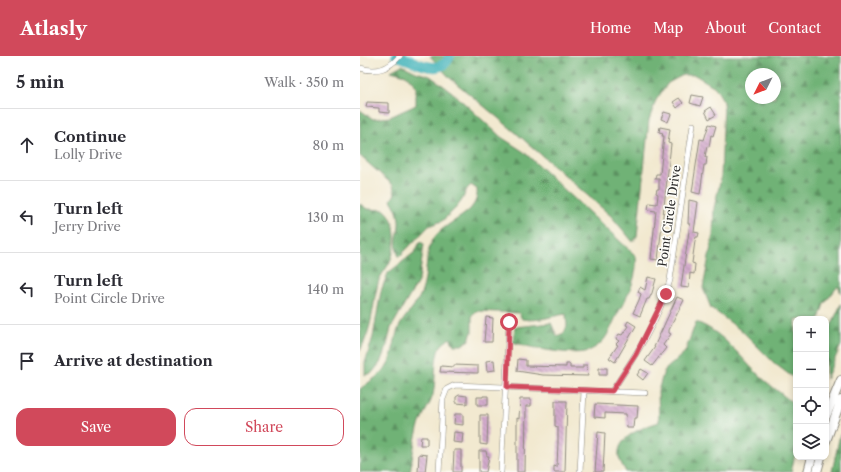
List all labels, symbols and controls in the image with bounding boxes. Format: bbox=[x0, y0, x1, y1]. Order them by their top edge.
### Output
text: Atlasly bbox=[20, 17, 87, 40]
text: Home bbox=[590, 19, 631, 37]
text: Map bbox=[653, 19, 683, 37]
text: About bbox=[705, 19, 746, 37]
text: Contact bbox=[768, 19, 821, 37]
north arrow bbox=[745, 68, 781, 104]
text: 5 min bbox=[16, 72, 64, 92]
text: Walk · 350 m bbox=[264, 74, 344, 90]
text: Continue bbox=[54, 127, 126, 146]
icon: ahead bbox=[16, 134, 38, 156]
text: 80 m bbox=[312, 137, 344, 153]
text: Lolly Drive bbox=[54, 146, 122, 162]
street label: Point Circle Drive bbox=[654, 164, 684, 268]
text: Turn left bbox=[54, 199, 123, 218]
icon: left bbox=[16, 206, 38, 228]
text: 130 m bbox=[308, 209, 344, 225]
text: Jerry Drive bbox=[54, 218, 121, 234]
text: Turn left bbox=[54, 271, 123, 290]
icon: left bbox=[16, 278, 38, 300]
text: 140 m bbox=[307, 281, 344, 297]
route end bbox=[657, 285, 675, 303]
text: Point Circle Drive bbox=[54, 290, 165, 306]
route start bbox=[500, 313, 518, 331]
map controls bbox=[793, 316, 829, 460]
button: + bbox=[793, 316, 829, 352]
icon: arrive bbox=[16, 350, 38, 372]
text: Arrive at destination bbox=[54, 351, 213, 370]
button: − bbox=[793, 352, 829, 388]
button: locate bbox=[793, 388, 829, 424]
button: Save bbox=[16, 408, 176, 446]
button: Share bbox=[184, 408, 344, 446]
button: layers bbox=[793, 424, 829, 460]

